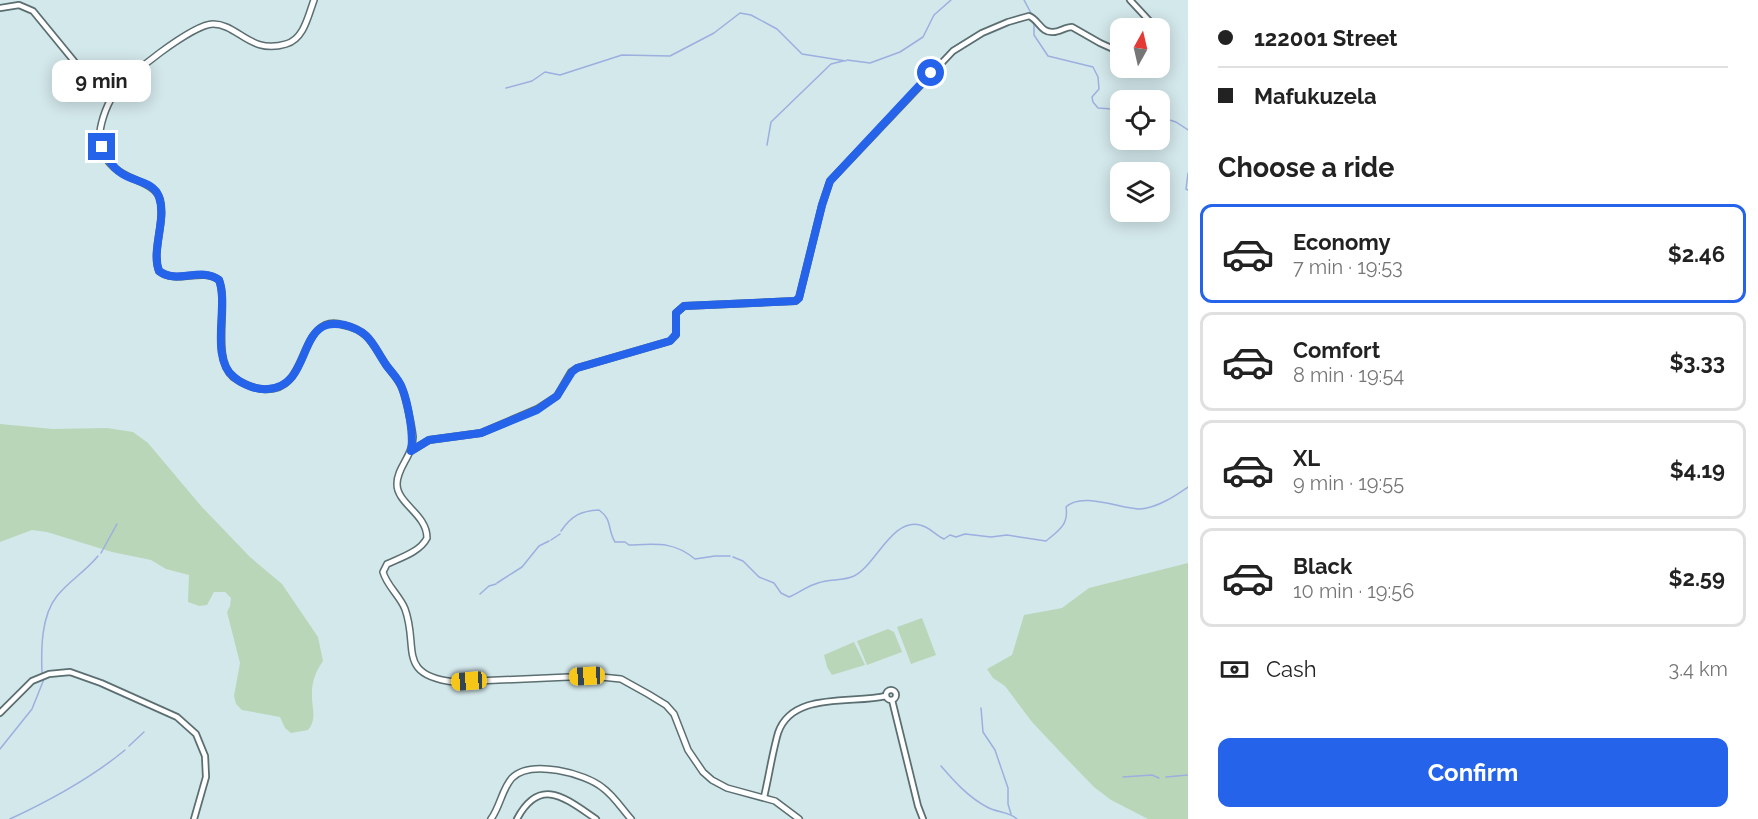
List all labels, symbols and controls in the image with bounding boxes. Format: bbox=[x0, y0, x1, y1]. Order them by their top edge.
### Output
north arrow bbox=[1110, 18, 1170, 78]
map controls bbox=[1110, 18, 1170, 222]
text: 122001 Street bbox=[1254, 25, 1398, 51]
route start bbox=[917, 59, 944, 86]
callout: 9 min bbox=[52, 60, 152, 102]
text: 9 min bbox=[75, 69, 128, 93]
text: Mafukuzela bbox=[1254, 83, 1377, 109]
button: locate bbox=[1110, 90, 1170, 150]
route end bbox=[88, 133, 115, 160]
text: Choose a ride bbox=[1218, 152, 1394, 183]
button: layers bbox=[1110, 162, 1170, 222]
icon: car bbox=[1221, 227, 1275, 281]
text: Economy bbox=[1293, 229, 1391, 255]
text: $2.46 bbox=[1668, 241, 1725, 267]
text: 7 min · 19:53 bbox=[1293, 255, 1403, 279]
icon: car bbox=[1221, 335, 1275, 389]
text: Comfort bbox=[1293, 337, 1380, 363]
text: $3.33 bbox=[1669, 349, 1725, 375]
text: 8 min · 19:54 bbox=[1293, 363, 1404, 387]
icon: car bbox=[1221, 443, 1275, 497]
text: XL bbox=[1293, 445, 1320, 471]
text: $4.19 bbox=[1670, 457, 1725, 483]
text: 9 min · 19:55 bbox=[1293, 471, 1404, 495]
icon: car bbox=[1221, 551, 1275, 605]
text: Black bbox=[1293, 553, 1352, 579]
text: $2.59 bbox=[1669, 565, 1725, 591]
text: 10 min · 19:56 bbox=[1293, 579, 1414, 603]
icon: cash bbox=[1218, 653, 1251, 686]
text: Cash bbox=[1266, 656, 1317, 682]
text: 3.4 km bbox=[1669, 657, 1728, 681]
car bbox=[569, 666, 605, 686]
car bbox=[450, 671, 488, 691]
button: Confirm bbox=[1218, 738, 1728, 807]

